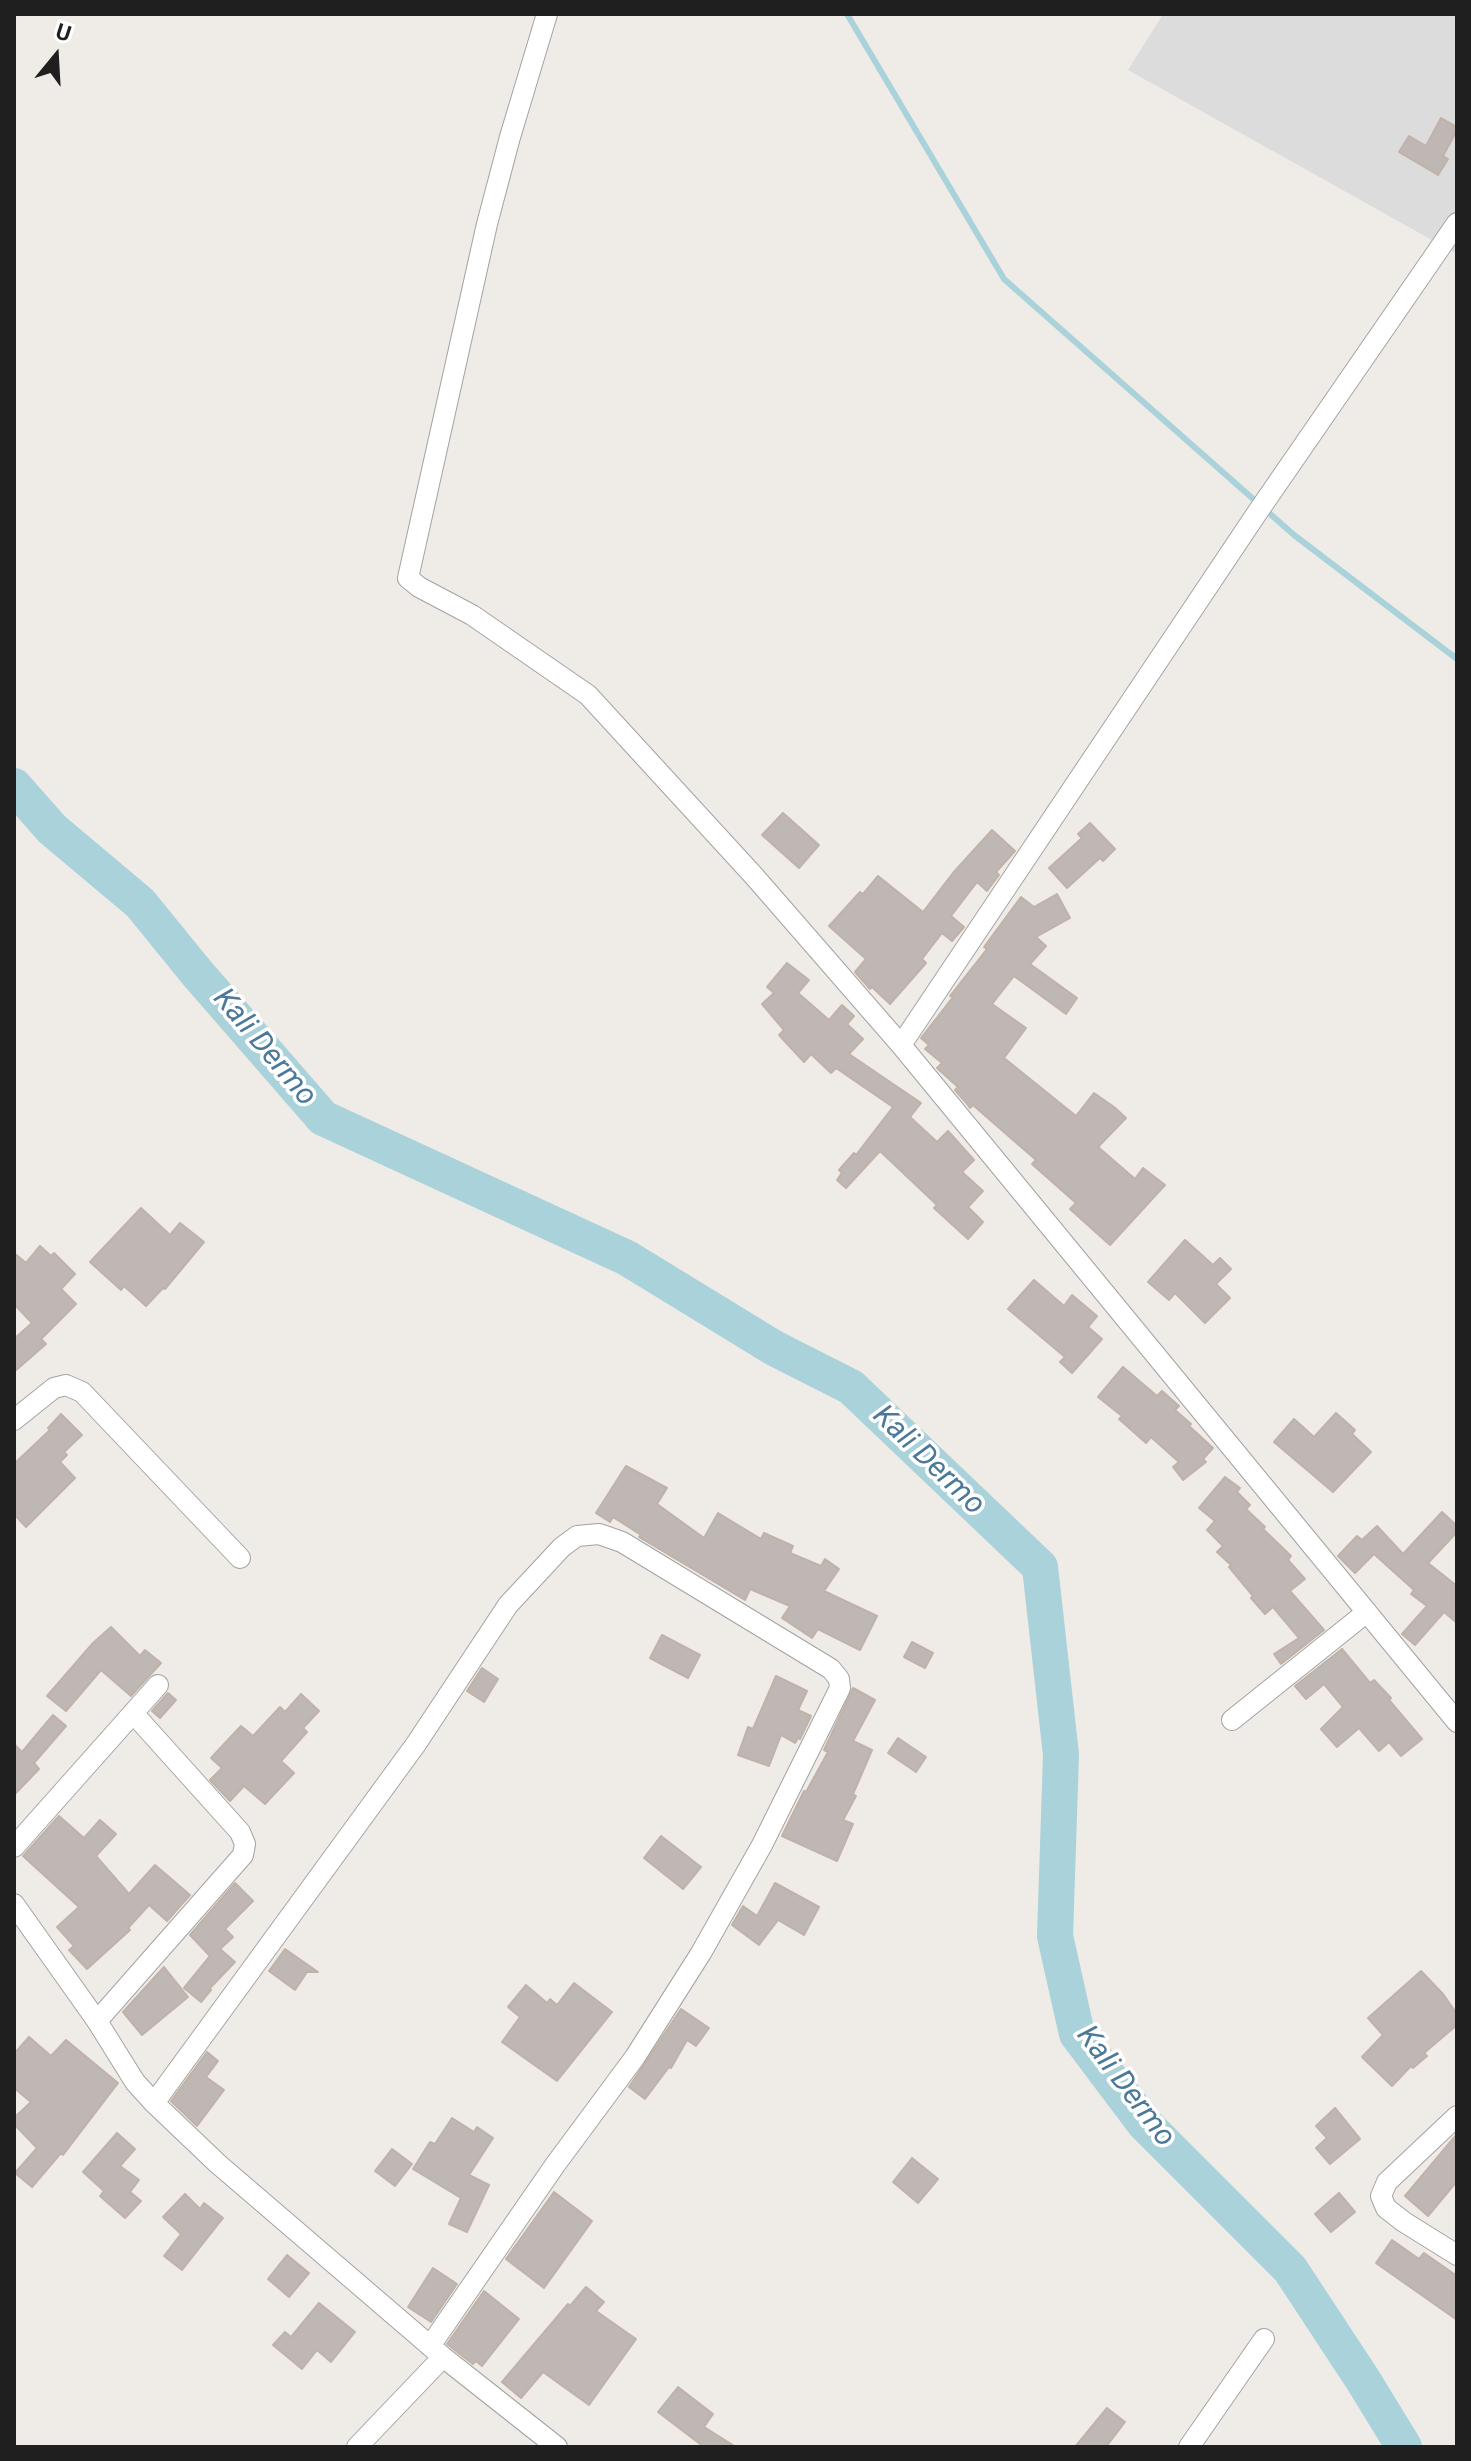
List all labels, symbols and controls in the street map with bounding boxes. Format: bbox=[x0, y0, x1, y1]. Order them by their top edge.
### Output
north arrow bbox=[16, 16, 96, 96]
text: U bbox=[53, 19, 74, 47]
water label: Kali Dermo bbox=[205, 982, 323, 1114]
water label: Kali Dermo bbox=[864, 1399, 992, 1523]
water label: Kali Dermo bbox=[1068, 2019, 1182, 2155]

